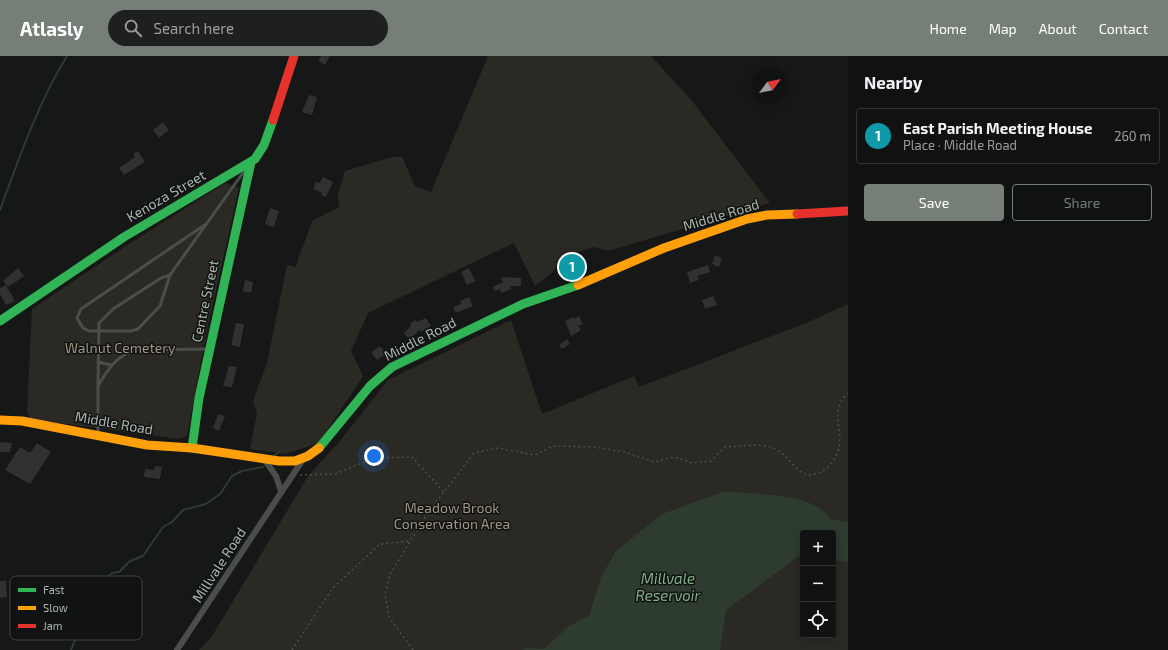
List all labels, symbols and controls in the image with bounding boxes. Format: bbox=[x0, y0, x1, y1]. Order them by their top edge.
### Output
search box bbox=[108, 10, 388, 46]
text: Atlasly bbox=[20, 17, 84, 40]
icon: search bbox=[122, 17, 144, 39]
text: Search here bbox=[154, 19, 234, 37]
text: Home bbox=[930, 20, 967, 37]
text: Map bbox=[989, 20, 1017, 37]
text: About bbox=[1039, 20, 1077, 37]
text: Contact bbox=[1099, 20, 1148, 37]
north arrow bbox=[752, 68, 788, 104]
text: Nearby bbox=[864, 72, 922, 92]
text: East Parish Meeting House bbox=[903, 119, 1093, 137]
text: 1 bbox=[875, 128, 881, 144]
text: 260 m bbox=[1114, 128, 1151, 144]
text: Place · Middle Road bbox=[903, 137, 1017, 153]
street label: Kenoza Street bbox=[123, 166, 208, 225]
button: Save bbox=[864, 184, 1004, 221]
button: Share bbox=[1012, 184, 1152, 221]
street label: Middle Road bbox=[681, 195, 761, 234]
pin: 1 bbox=[559, 252, 585, 282]
street label: Centre Street bbox=[187, 258, 222, 344]
street label: Middle Road bbox=[381, 313, 459, 364]
park label: Walnut Cemetery bbox=[65, 339, 176, 356]
street label: Middle Road bbox=[74, 407, 154, 438]
your location bbox=[364, 446, 384, 466]
park label: Meadow Brook Conservation Area bbox=[394, 499, 510, 532]
street label: Millvale Road bbox=[188, 524, 249, 605]
map controls bbox=[800, 530, 836, 638]
button: + bbox=[800, 530, 836, 566]
button: − bbox=[800, 566, 836, 602]
water label: Millvale Reservoir bbox=[636, 569, 701, 604]
legend bbox=[10, 576, 142, 640]
text: Fast bbox=[43, 583, 65, 596]
text: Slow bbox=[43, 601, 68, 614]
button: locate bbox=[800, 602, 836, 638]
text: Jam bbox=[43, 619, 62, 632]

